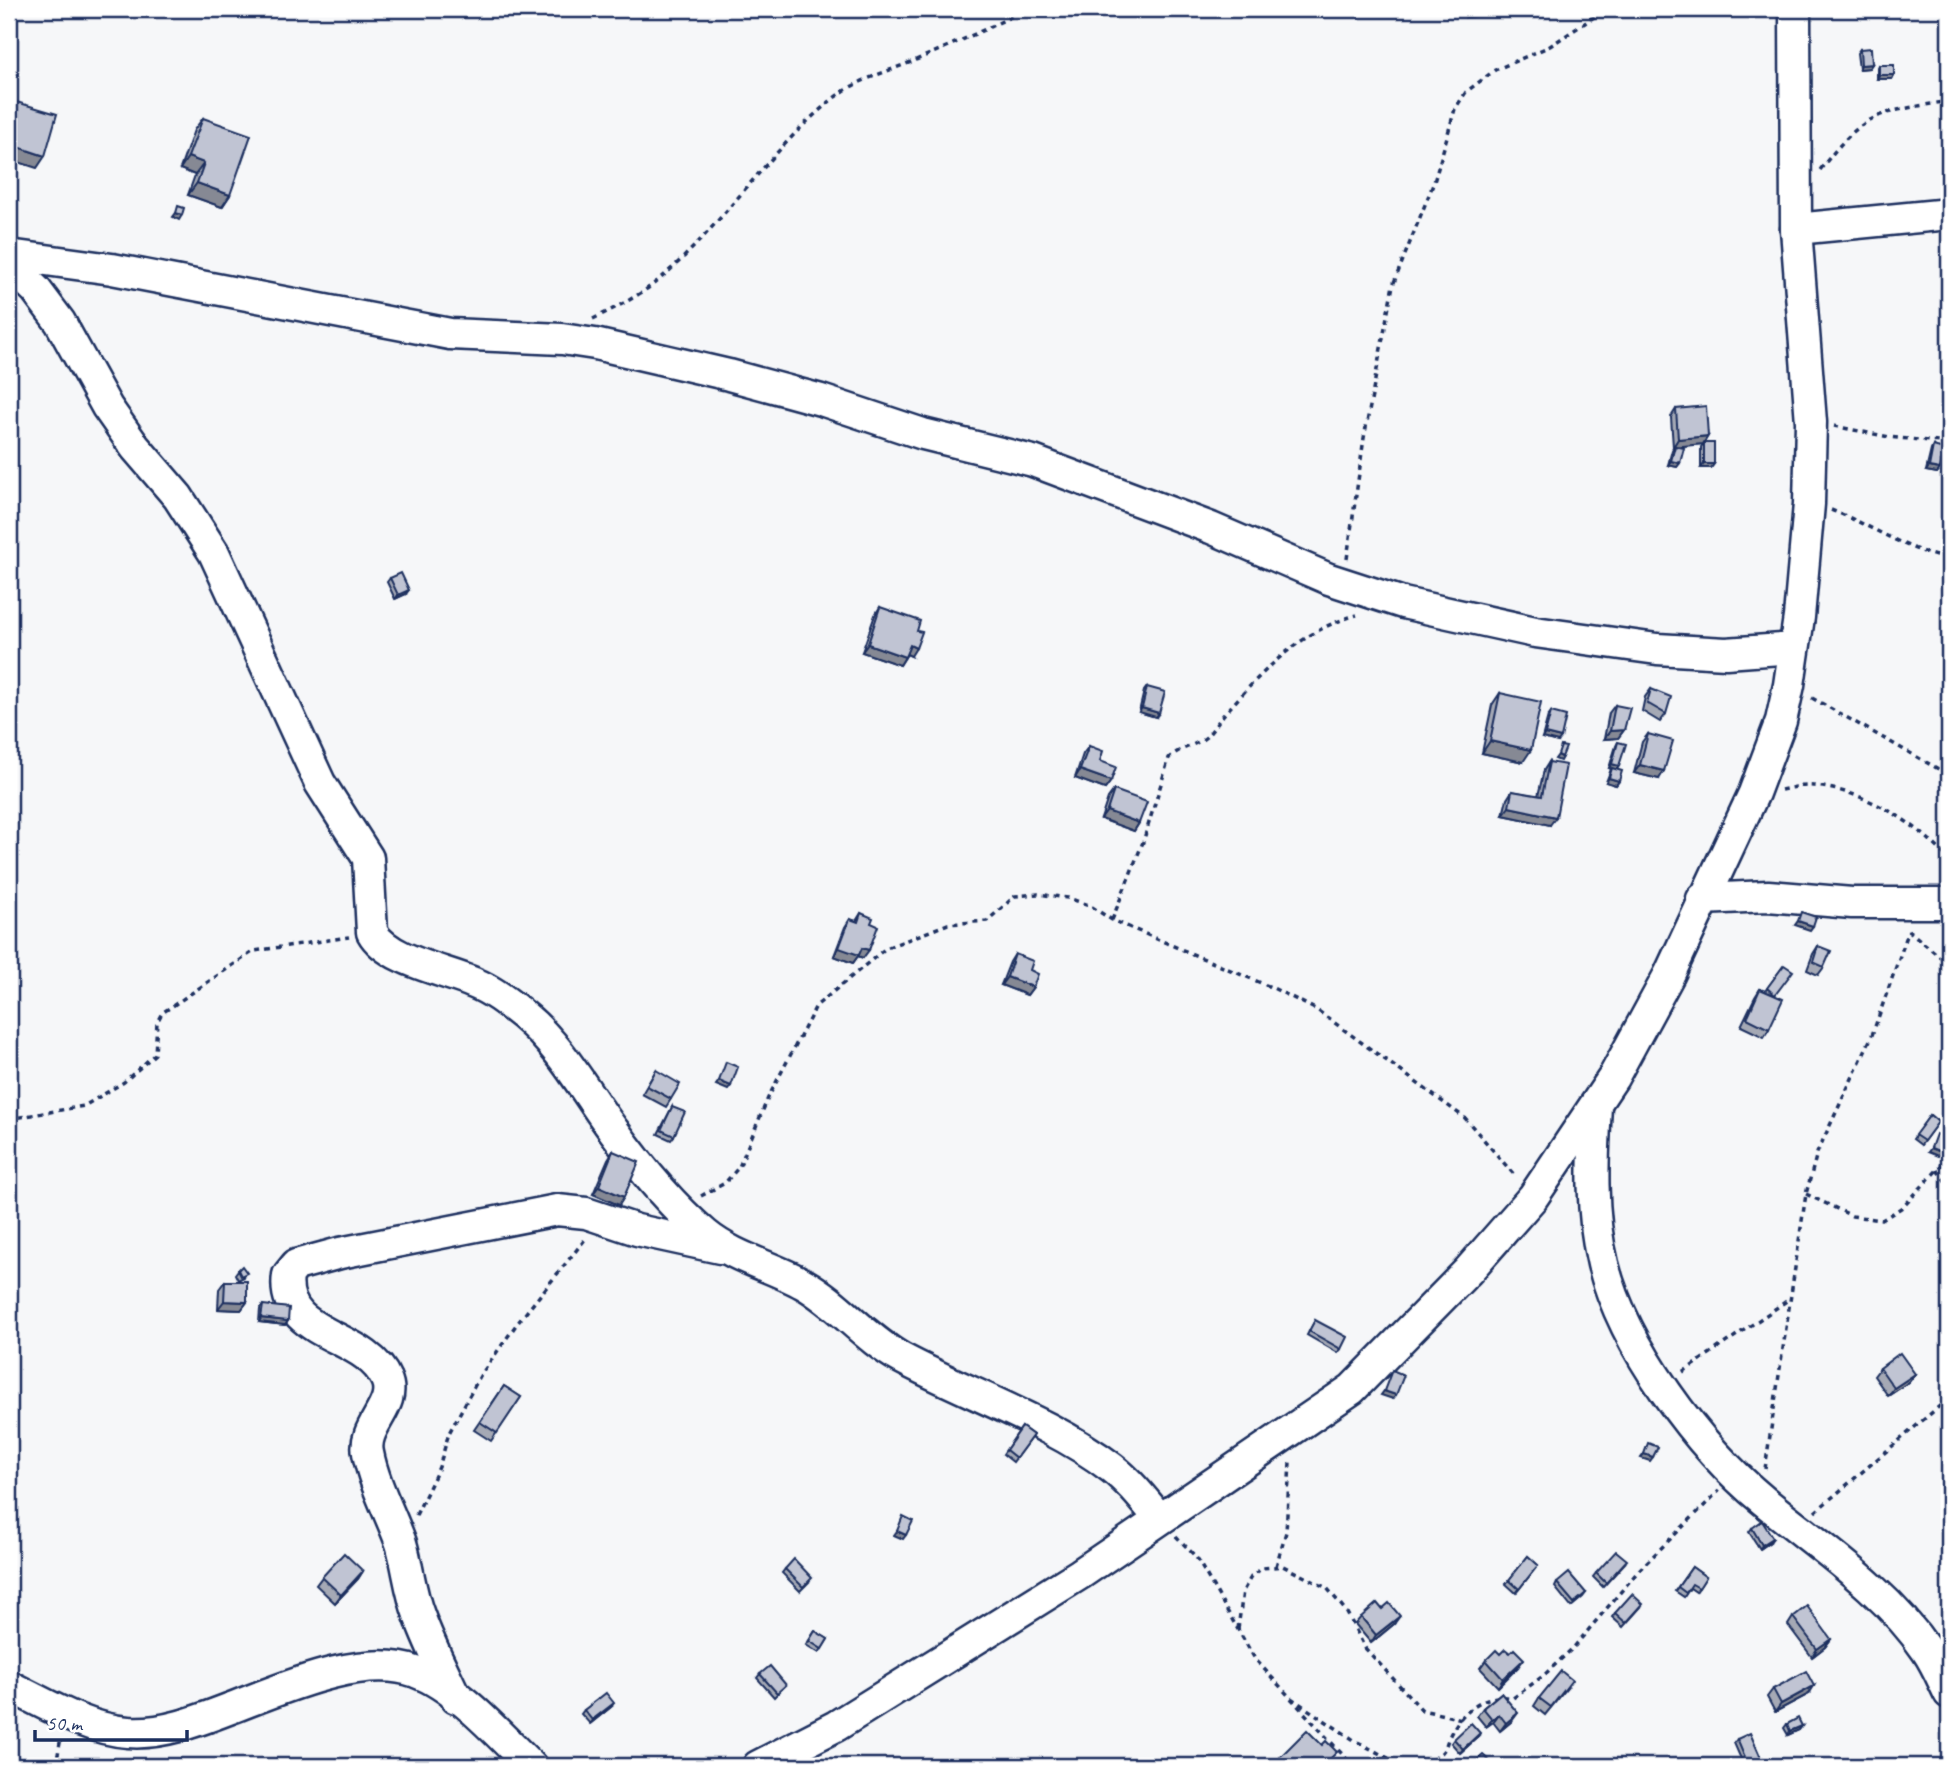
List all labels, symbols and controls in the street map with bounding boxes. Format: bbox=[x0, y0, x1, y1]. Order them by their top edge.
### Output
scale bar bbox=[35, 1698, 187, 1742]
text: 50 m bbox=[46, 1710, 84, 1736]

